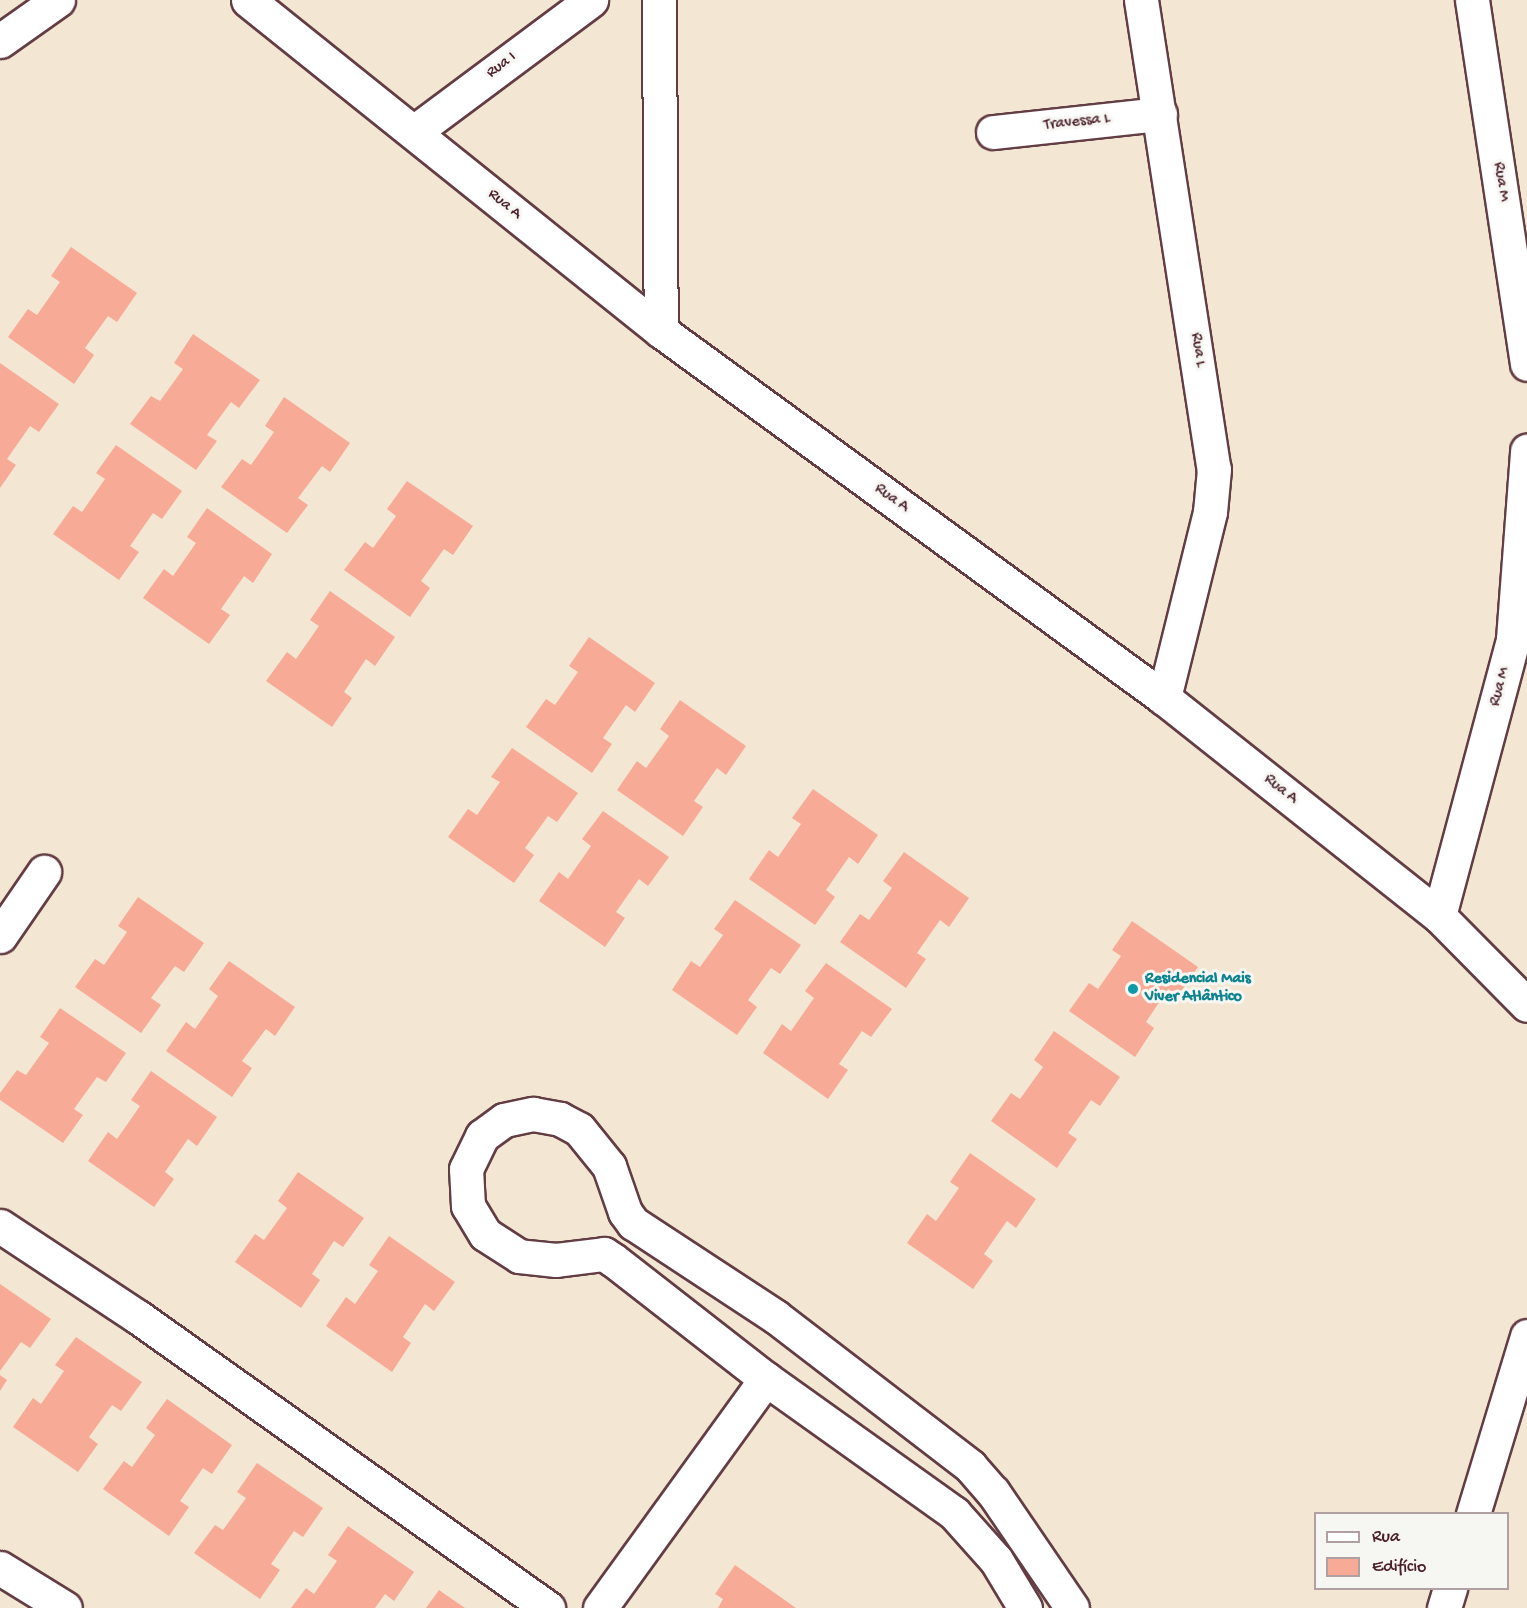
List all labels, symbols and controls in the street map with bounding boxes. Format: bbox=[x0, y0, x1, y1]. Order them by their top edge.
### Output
street label: Rua I bbox=[483, 49, 521, 83]
street label: Travessa L bbox=[1043, 110, 1111, 136]
street label: Rua M bbox=[1487, 161, 1513, 203]
street label: Rua A bbox=[483, 186, 525, 224]
street label: Rua L bbox=[1185, 331, 1209, 369]
street label: Rua A bbox=[870, 480, 912, 518]
street label: Rua M bbox=[1487, 665, 1515, 709]
street label: Rua A bbox=[1259, 771, 1301, 809]
place label: Residencial Mais Viver Atlântico bbox=[1145, 970, 1251, 1008]
marker: Residencial Mais Viver Atlântico bbox=[1126, 982, 1140, 996]
legend bbox=[1314, 1512, 1509, 1590]
text: Rua bbox=[1372, 1527, 1400, 1548]
text: Edifício bbox=[1372, 1557, 1426, 1578]

